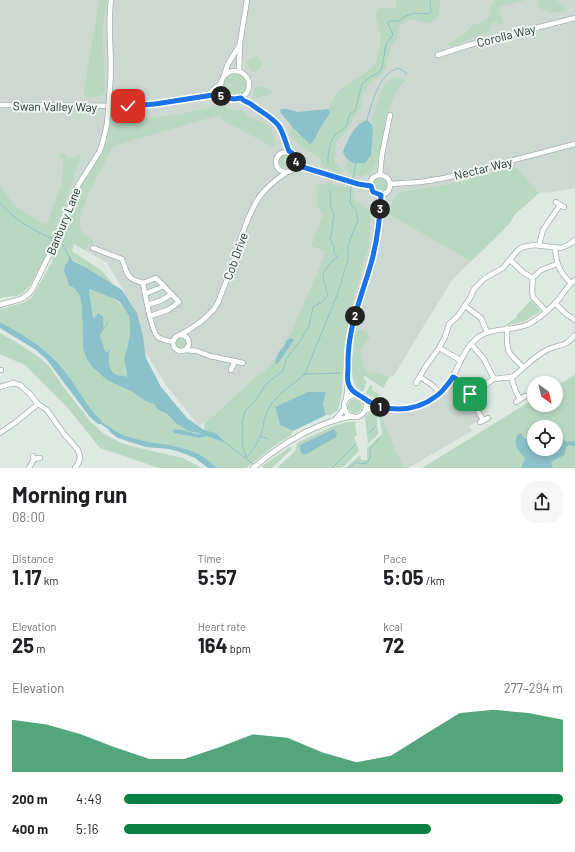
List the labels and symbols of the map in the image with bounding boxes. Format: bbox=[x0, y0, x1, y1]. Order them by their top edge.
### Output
street label: Corolla Way bbox=[475, 21, 537, 49]
pin: 5 bbox=[211, 86, 231, 106]
pin bbox=[111, 89, 145, 123]
street label: Swan Valley Way bbox=[13, 98, 98, 114]
pin: 4 bbox=[286, 152, 306, 172]
street label: Nectar Way bbox=[452, 154, 514, 182]
street label: Banbury Lane bbox=[43, 185, 83, 257]
pin: 3 bbox=[370, 199, 390, 219]
street label: Cob Drive bbox=[220, 230, 250, 282]
pin: 2 bbox=[345, 306, 365, 326]
north arrow bbox=[527, 376, 563, 412]
pin bbox=[453, 377, 487, 411]
pin: 1 bbox=[370, 397, 390, 417]

